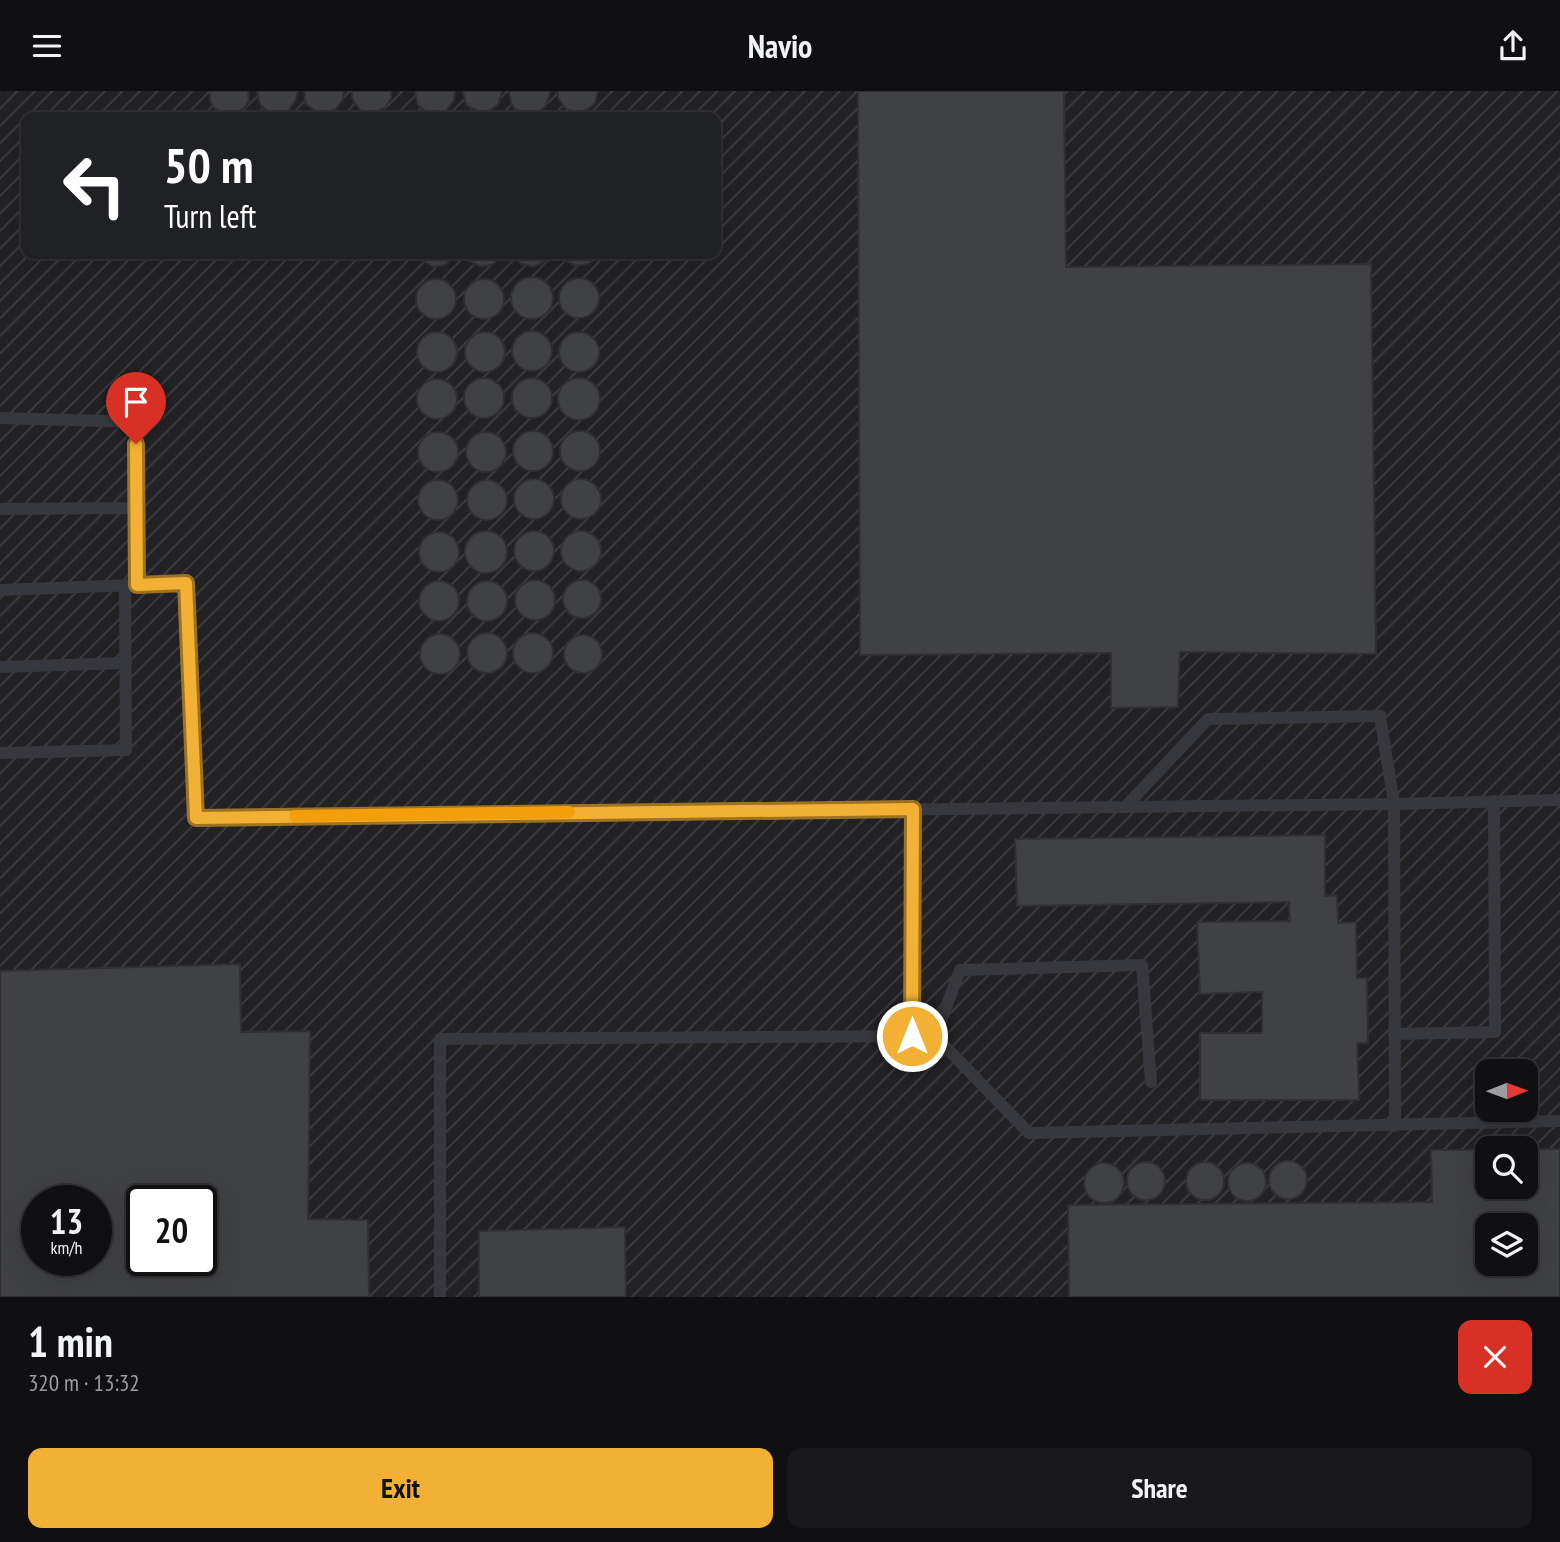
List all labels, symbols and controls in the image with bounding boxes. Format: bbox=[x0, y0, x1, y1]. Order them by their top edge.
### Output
text: Navio bbox=[748, 25, 812, 67]
icon: menu bbox=[28, 27, 66, 65]
icon: share bbox=[1494, 27, 1532, 65]
text: 50 m bbox=[164, 133, 253, 197]
icon: left bbox=[49, 140, 140, 231]
text: Turn left bbox=[164, 195, 256, 237]
pin bbox=[106, 372, 166, 444]
icon: arrive bbox=[117, 383, 155, 421]
position arrow bbox=[875, 999, 949, 1073]
north arrow bbox=[1475, 1059, 1538, 1122]
map controls bbox=[1475, 1059, 1538, 1276]
button: search bbox=[1475, 1136, 1538, 1199]
speed limit sign: 20 bbox=[126, 1185, 217, 1276]
text: 13 bbox=[50, 1198, 83, 1244]
button: layers bbox=[1475, 1213, 1538, 1276]
text: km/h bbox=[51, 1236, 82, 1259]
text: 1 min bbox=[28, 1314, 113, 1369]
button: close bbox=[1458, 1320, 1532, 1394]
text: 320 m · 13:32 bbox=[28, 1368, 140, 1397]
button: Exit bbox=[28, 1448, 773, 1528]
button: Share bbox=[787, 1448, 1532, 1528]

